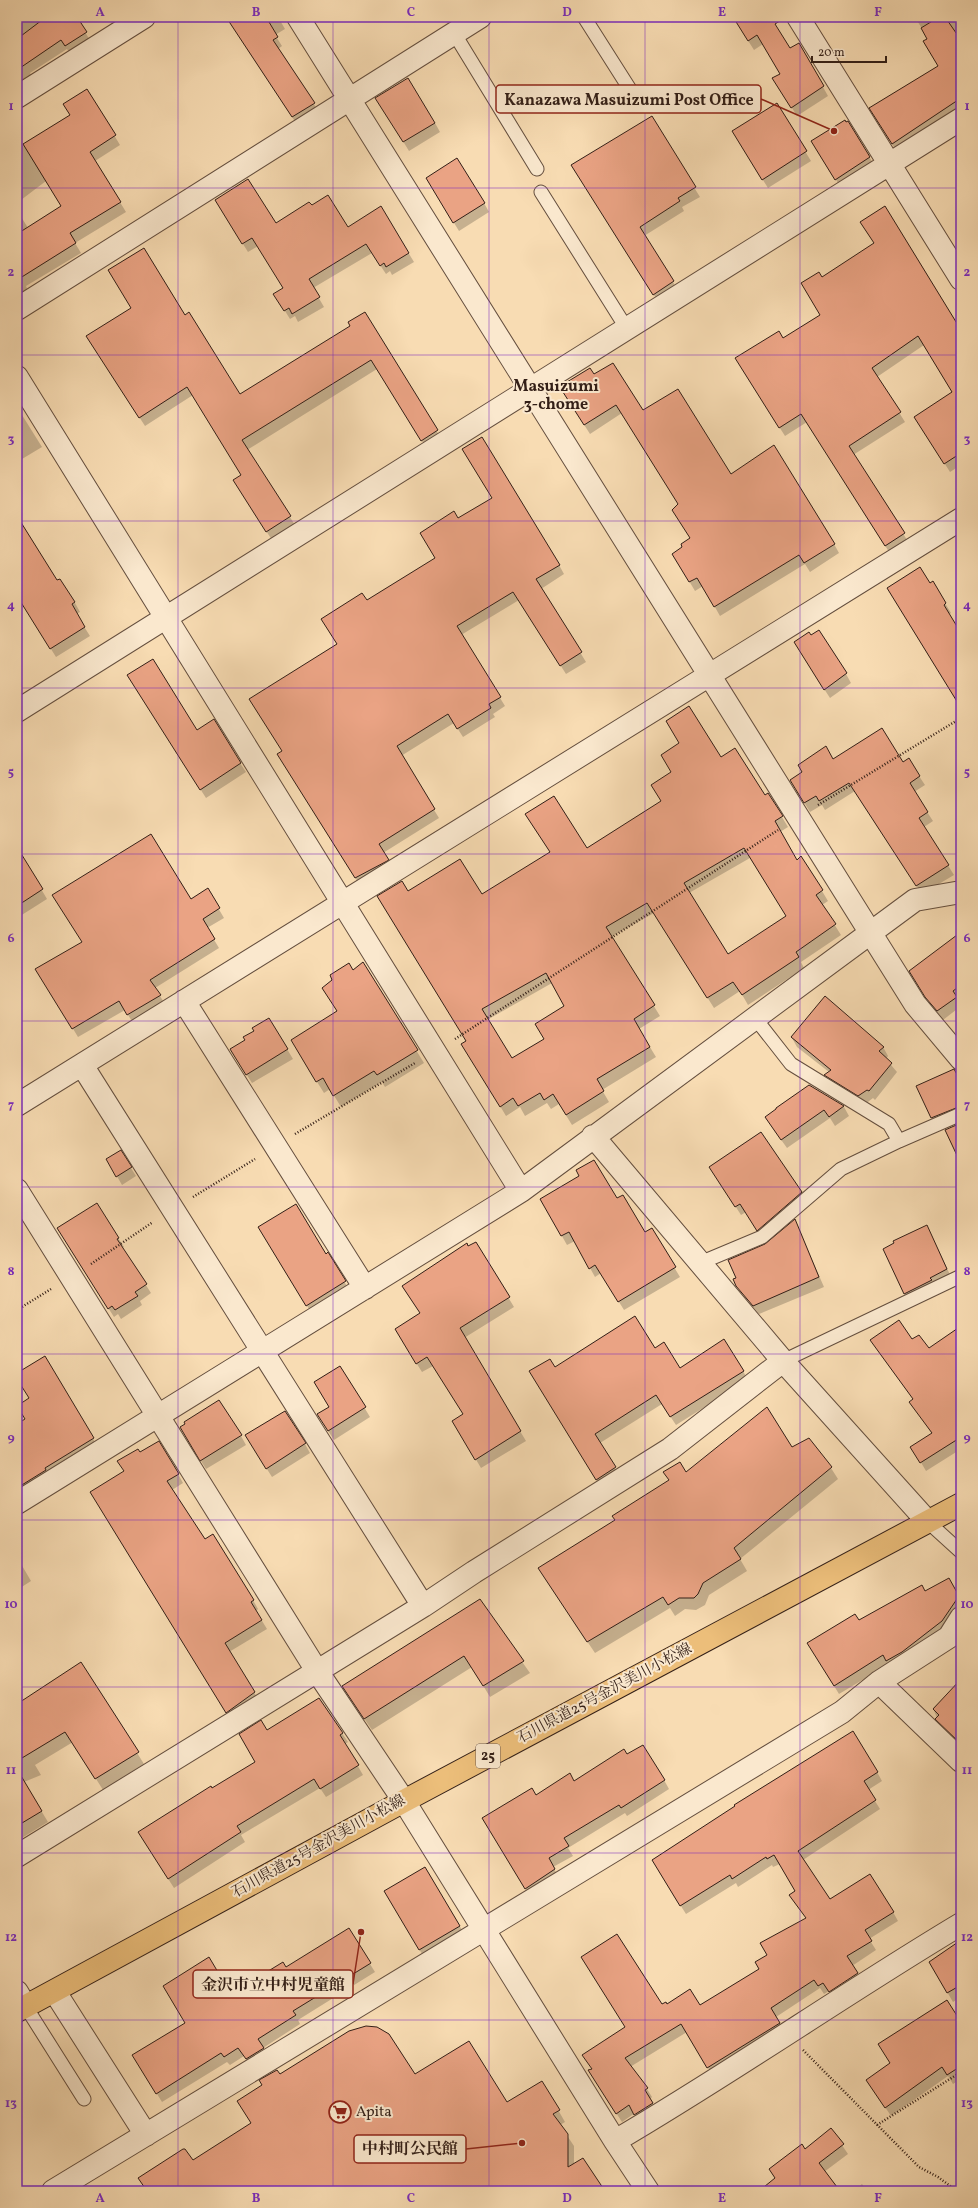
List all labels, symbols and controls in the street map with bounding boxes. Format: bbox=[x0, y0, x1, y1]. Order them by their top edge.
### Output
text: A bbox=[95, 4, 105, 22]
text: B bbox=[252, 4, 261, 22]
text: C bbox=[407, 4, 415, 22]
text: D bbox=[562, 4, 572, 22]
text: E bbox=[718, 4, 726, 22]
text: F bbox=[874, 4, 882, 22]
scale bar bbox=[812, 38, 886, 64]
text: 20 m bbox=[818, 45, 845, 61]
callout: Kanazawa Masuizumi Post Office bbox=[496, 85, 761, 113]
text: Kanazawa Masuizumi Post Office bbox=[504, 90, 754, 112]
text: 1 bbox=[8, 98, 14, 116]
text: 1 bbox=[964, 98, 970, 116]
text: 2 bbox=[8, 264, 15, 282]
text: 2 bbox=[964, 264, 971, 282]
district label: Masuizumi 3-chome bbox=[513, 376, 599, 416]
text: 3 bbox=[8, 431, 15, 449]
text: 3 bbox=[964, 431, 971, 449]
text: 4 bbox=[7, 597, 15, 615]
text: 4 bbox=[963, 597, 971, 615]
text: 5 bbox=[8, 764, 14, 782]
text: 5 bbox=[964, 764, 970, 782]
text: 6 bbox=[7, 930, 15, 948]
text: 6 bbox=[963, 930, 971, 948]
text: 7 bbox=[8, 1097, 14, 1115]
text: 7 bbox=[964, 1097, 970, 1115]
text: 8 bbox=[7, 1263, 15, 1281]
text: 8 bbox=[963, 1263, 971, 1281]
text: 9 bbox=[7, 1429, 15, 1447]
text: 9 bbox=[963, 1429, 971, 1447]
text: 10 bbox=[4, 1596, 18, 1614]
text: 10 bbox=[960, 1596, 974, 1614]
street label: 石川県道25号金沢美川小松線 bbox=[514, 1639, 696, 1749]
road number: 25 bbox=[476, 1744, 500, 1768]
text: 11 bbox=[6, 1762, 16, 1780]
text: 11 bbox=[962, 1762, 972, 1780]
street label: 石川県道25号金沢美川小松線 bbox=[229, 1790, 409, 1904]
text: 12 bbox=[5, 1929, 17, 1947]
text: 12 bbox=[961, 1929, 973, 1947]
callout: 金沢市立中村児童館 bbox=[193, 1970, 353, 1998]
text: 金沢市立中村児童館 bbox=[201, 1975, 345, 1997]
text: 13 bbox=[5, 2095, 17, 2113]
text: 13 bbox=[961, 2095, 973, 2113]
supermarket icon: Apita bbox=[327, 2099, 353, 2125]
place label: Apita bbox=[356, 2102, 392, 2123]
callout: 中村町公民館 bbox=[354, 2135, 466, 2163]
text: 中村町公民館 bbox=[362, 2139, 458, 2161]
text: A bbox=[95, 2190, 105, 2208]
text: B bbox=[252, 2190, 261, 2208]
text: C bbox=[407, 2190, 415, 2208]
text: D bbox=[562, 2190, 572, 2208]
text: E bbox=[718, 2190, 726, 2208]
text: F bbox=[874, 2190, 882, 2208]

